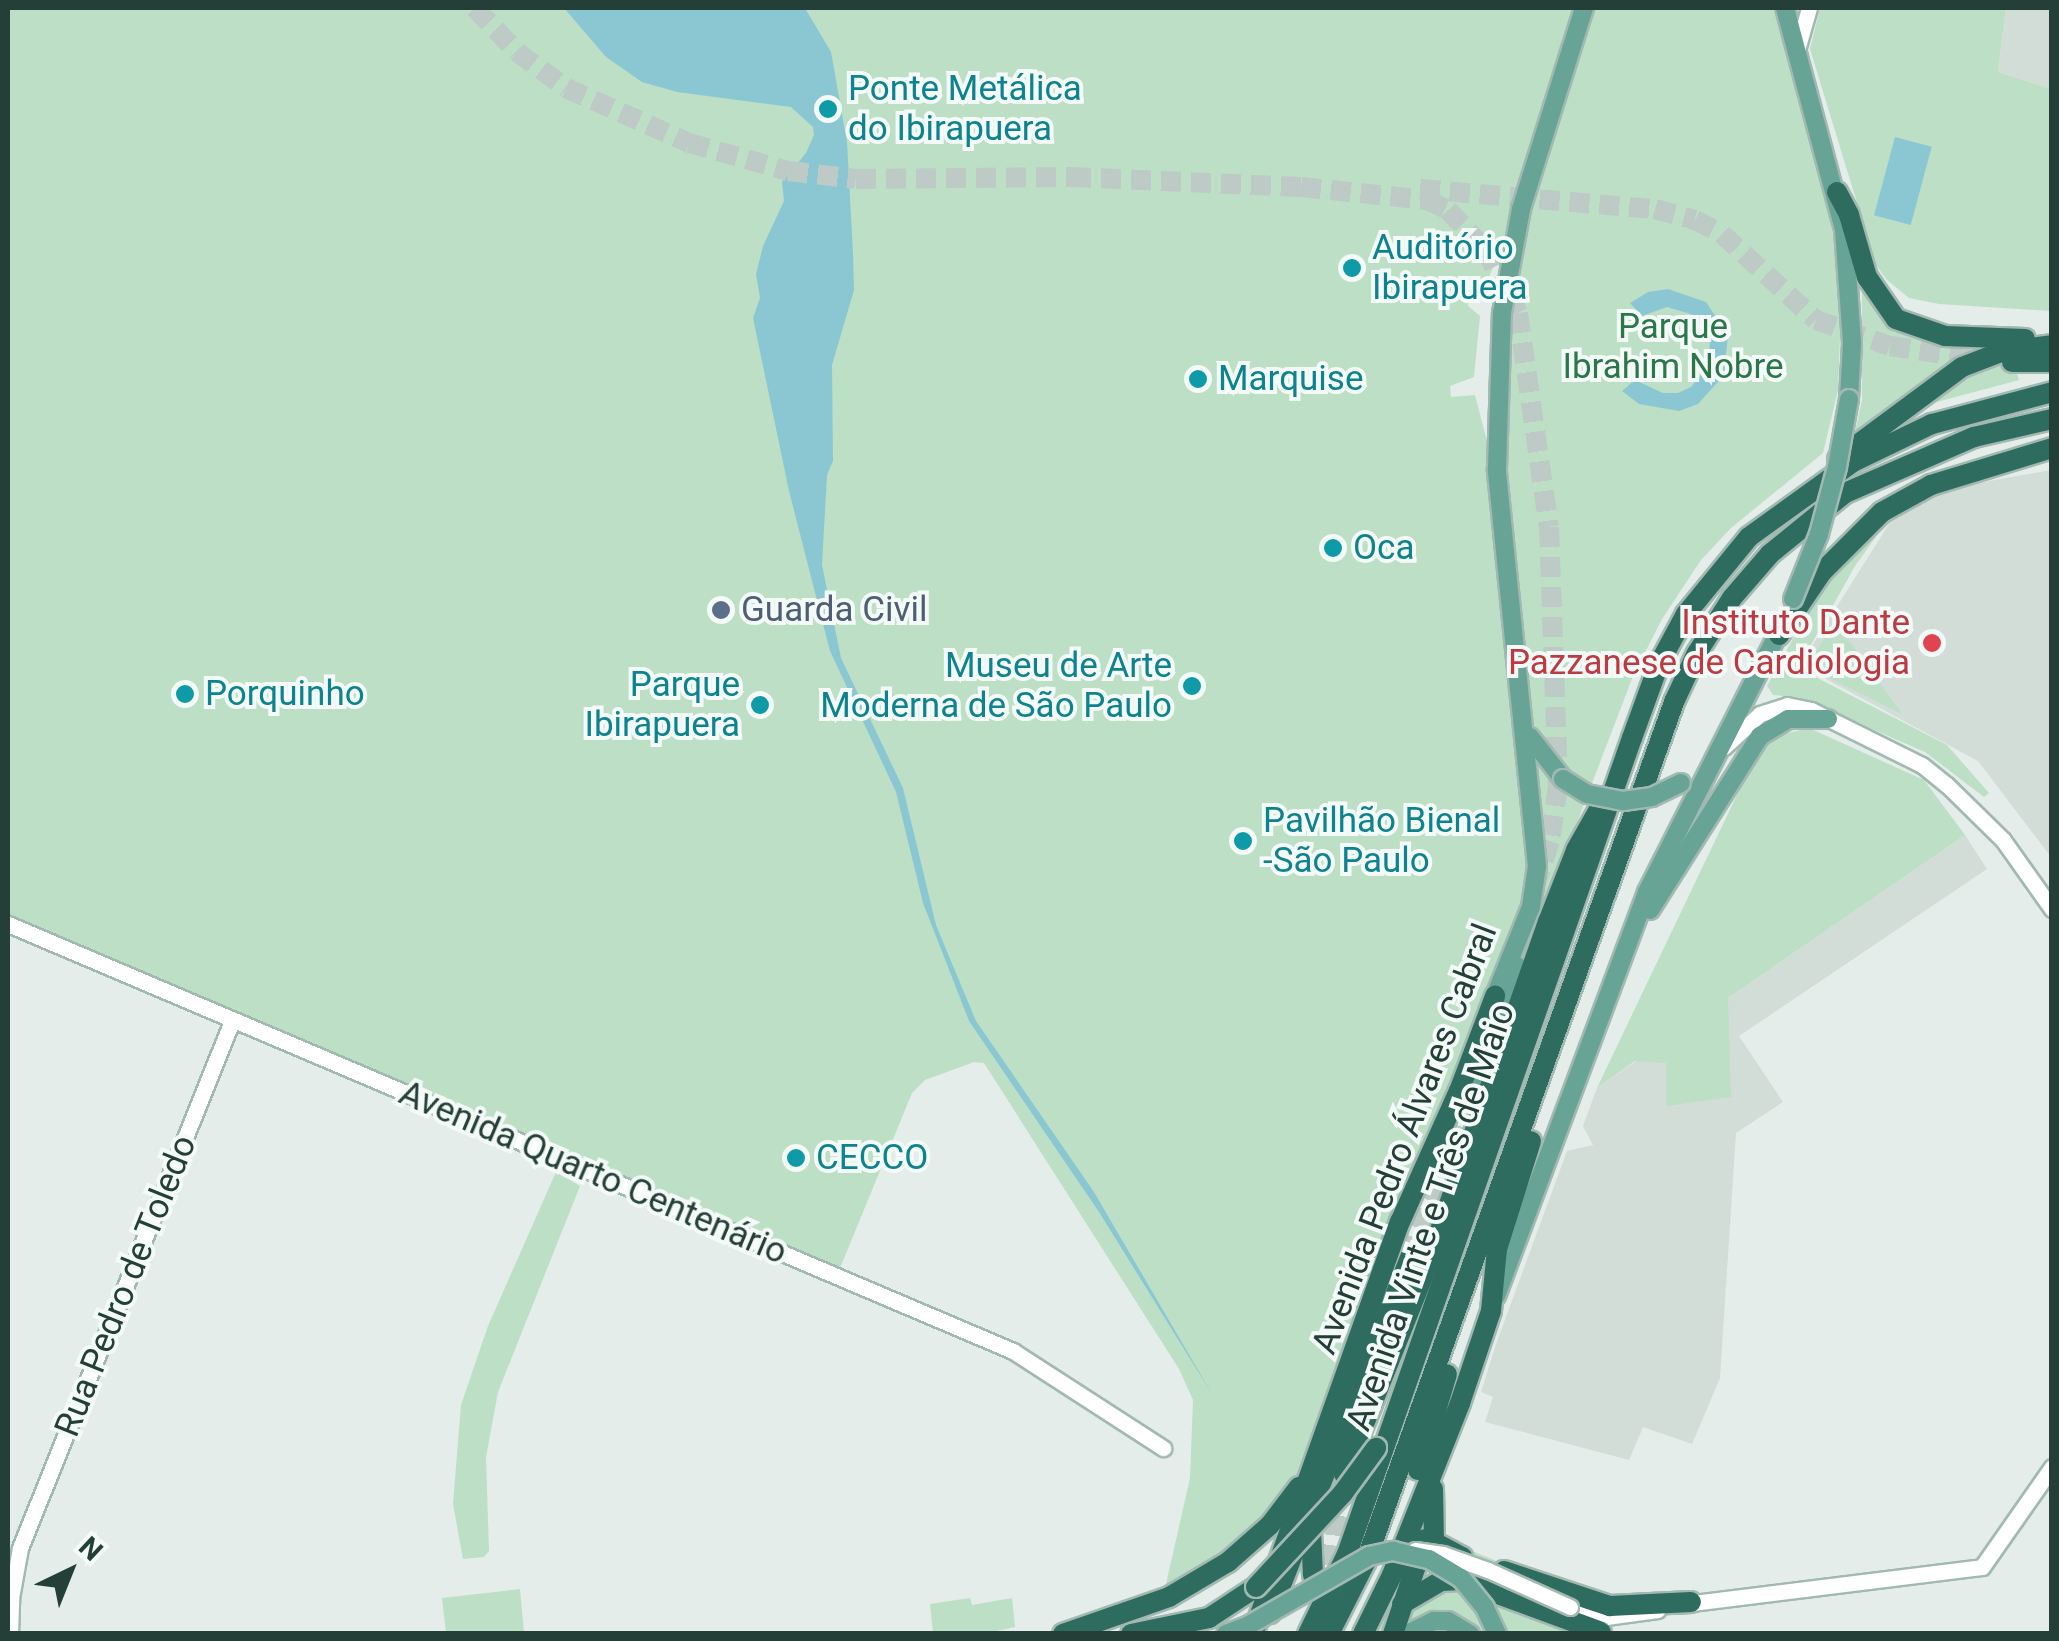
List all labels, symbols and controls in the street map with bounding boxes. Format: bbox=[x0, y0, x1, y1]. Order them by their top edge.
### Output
place label: Ponte Metálica do Ibirapuera bbox=[848, 68, 1082, 150]
marker: Ponte Metálica do Ibirapuera bbox=[817, 98, 839, 120]
place label: Auditório Ibirapuera bbox=[1372, 227, 1528, 309]
marker: Auditório Ibirapuera bbox=[1341, 257, 1363, 279]
park label: Parque Ibrahim Nobre bbox=[1562, 306, 1784, 388]
place label: Marquise bbox=[1218, 358, 1363, 400]
marker: Marquise bbox=[1187, 368, 1209, 390]
place label: Oca bbox=[1353, 527, 1414, 569]
marker: Oca bbox=[1322, 537, 1344, 559]
place label: Guarda Civil bbox=[741, 589, 927, 631]
marker: Guarda Civil bbox=[710, 599, 732, 621]
place label: Instituto Dante Pazzanese de Cardiologia bbox=[1508, 602, 1910, 684]
marker: Instituto Dante Pazzanese de Cardiologia bbox=[1919, 630, 1945, 656]
place label: Museu de Arte Moderna de São Paulo bbox=[820, 645, 1172, 727]
place label: Parque Ibirapuera bbox=[584, 664, 740, 746]
place label: Porquinho bbox=[205, 673, 365, 715]
marker: Museu de Arte Moderna de São Paulo bbox=[1181, 675, 1203, 697]
marker: Porquinho bbox=[174, 683, 196, 705]
marker: Parque Ibirapuera bbox=[749, 694, 771, 716]
place label: Pavilhão Bienal -São Paulo bbox=[1263, 800, 1500, 882]
marker: Pavilhão Bienal -São Paulo bbox=[1232, 830, 1254, 852]
street label: Avenida Pedro Álvares Cabral bbox=[1304, 918, 1506, 1360]
street label: Avenida Vinte e Três de Maio bbox=[1338, 997, 1524, 1437]
street label: Avenida Quarto Centenário bbox=[393, 1072, 793, 1274]
street label: Rua Pedro de Toledo bbox=[46, 1129, 206, 1443]
place label: CECCO bbox=[816, 1137, 928, 1179]
marker: CECCO bbox=[785, 1147, 807, 1169]
north arrow bbox=[20, 1521, 120, 1621]
text: N bbox=[72, 1530, 109, 1567]

